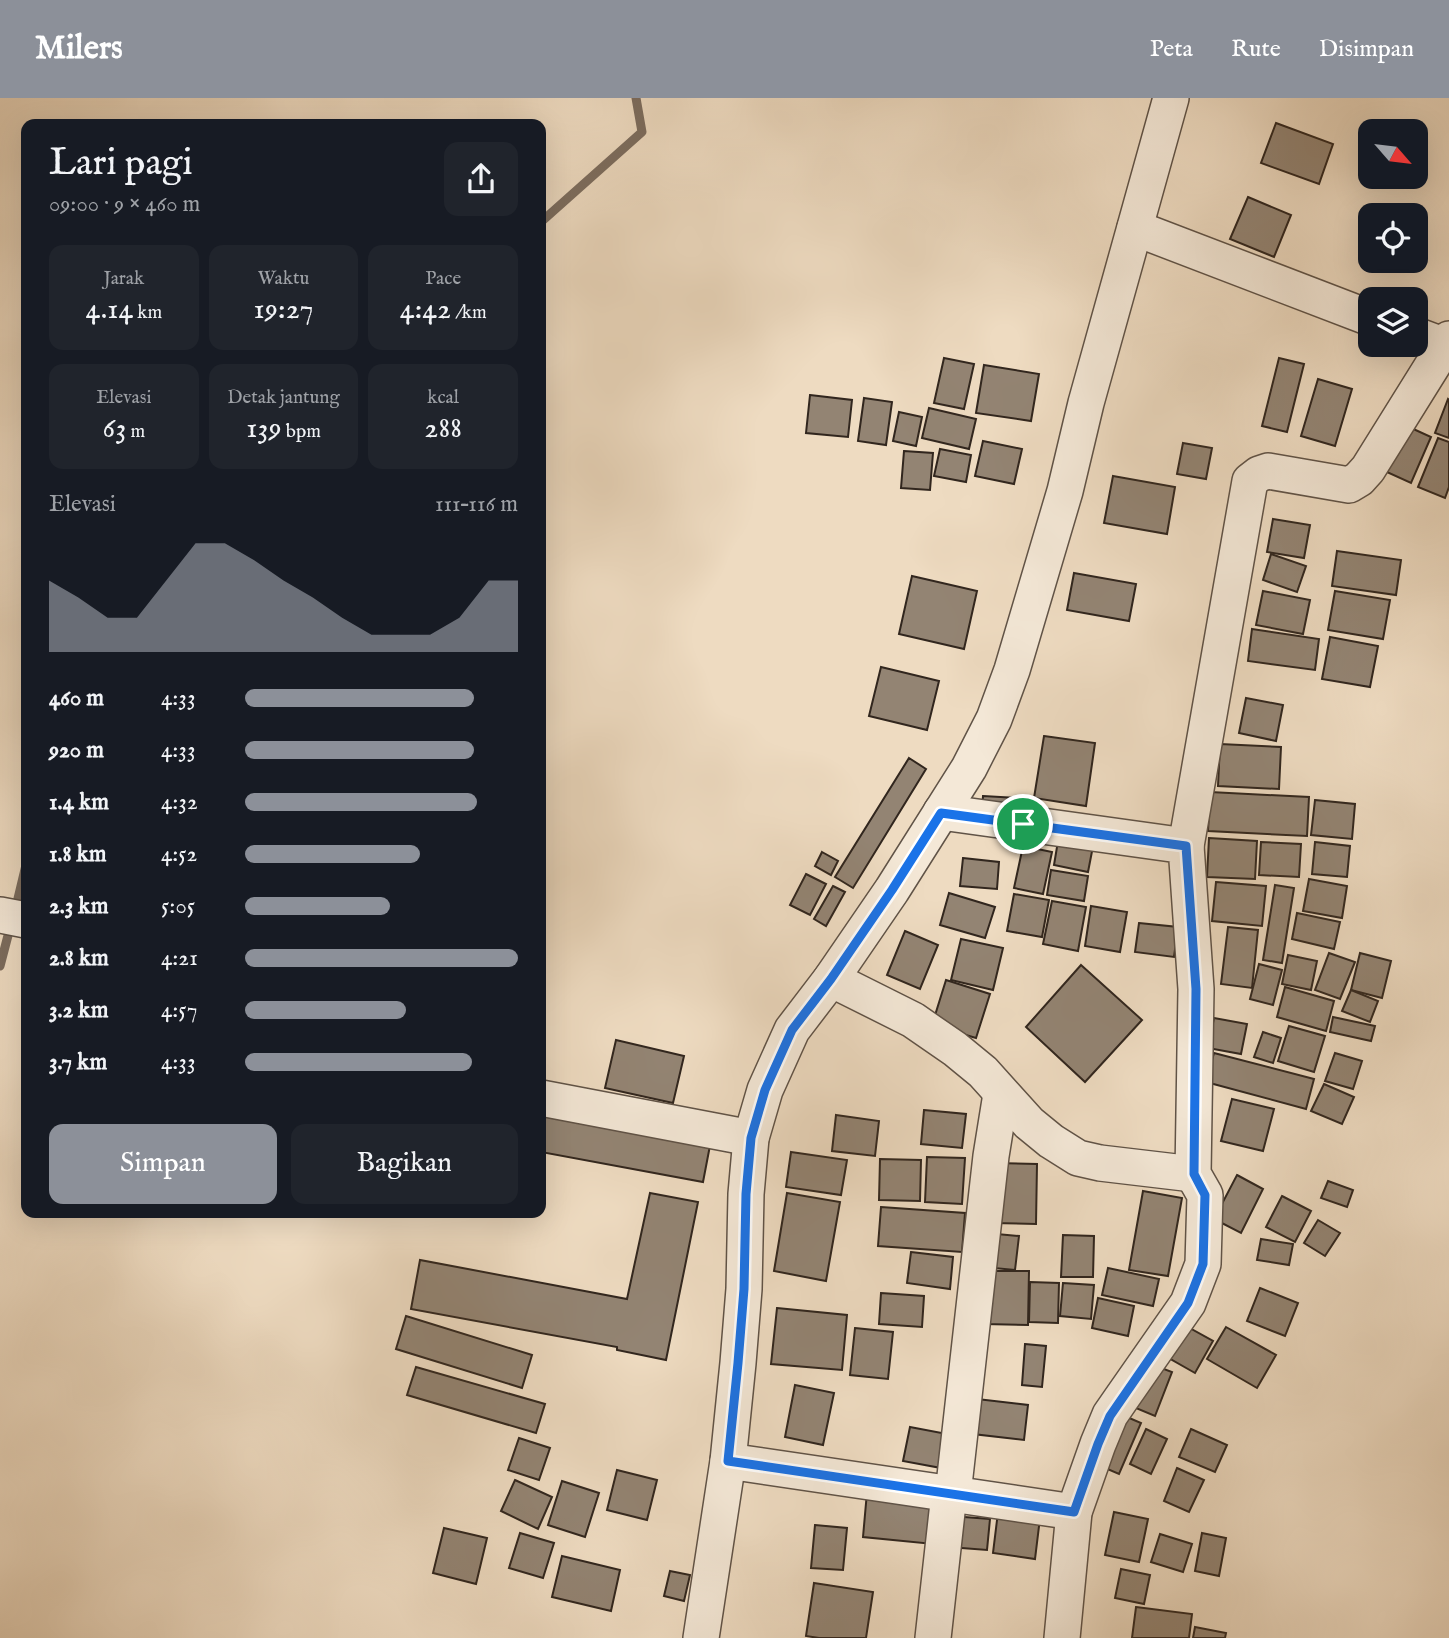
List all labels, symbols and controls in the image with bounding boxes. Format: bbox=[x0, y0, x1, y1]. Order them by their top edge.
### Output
text: Milers bbox=[35, 28, 123, 70]
text: Peta bbox=[1150, 34, 1193, 65]
text: Rute bbox=[1231, 34, 1281, 65]
text: Disimpan bbox=[1319, 34, 1414, 65]
north arrow bbox=[1358, 119, 1428, 189]
map controls bbox=[1358, 119, 1428, 357]
text: Lari pagi bbox=[49, 140, 193, 188]
button: share bbox=[444, 142, 518, 216]
text: 09:00 · 9 × 460 m bbox=[49, 190, 200, 219]
button: locate bbox=[1358, 203, 1428, 273]
text: Jarak bbox=[103, 267, 144, 291]
text: Waktu bbox=[258, 267, 309, 291]
text: Pace bbox=[425, 267, 461, 291]
button: layers bbox=[1358, 287, 1428, 357]
text: 4.14 bbox=[85, 291, 133, 329]
text: 19:27 bbox=[254, 291, 313, 329]
text: 4:42 bbox=[400, 291, 451, 329]
text: km bbox=[133, 301, 162, 325]
text: /km bbox=[451, 301, 487, 325]
text: Elevasi bbox=[96, 386, 152, 410]
text: Detak jantung bbox=[227, 386, 340, 410]
text: kcal bbox=[427, 386, 459, 410]
text: 63 bbox=[102, 410, 126, 448]
text: 139 bbox=[246, 410, 282, 448]
text: 288 bbox=[424, 410, 462, 448]
text: m bbox=[126, 420, 145, 444]
text: bpm bbox=[282, 420, 321, 444]
text: Elevasi bbox=[49, 490, 116, 519]
text: 111–116 m bbox=[435, 490, 518, 519]
text: 460 m bbox=[49, 684, 104, 713]
text: 4:33 bbox=[161, 684, 196, 713]
text: 920 m bbox=[49, 736, 104, 765]
text: 4:33 bbox=[161, 736, 196, 765]
text: 1.4 km bbox=[49, 788, 109, 817]
text: 4:32 bbox=[161, 788, 198, 817]
pin bbox=[993, 794, 1053, 854]
icon: arrive bbox=[1004, 805, 1042, 843]
text: 1.8 km bbox=[49, 840, 107, 869]
text: 4:52 bbox=[161, 840, 197, 869]
text: 2.3 km bbox=[49, 892, 108, 921]
text: 5:05 bbox=[161, 892, 195, 921]
text: 2.8 km bbox=[49, 944, 109, 973]
text: 4:21 bbox=[161, 944, 198, 973]
text: 3.2 km bbox=[49, 996, 108, 1025]
text: 4:57 bbox=[161, 996, 197, 1025]
text: 3.7 km bbox=[49, 1048, 107, 1077]
text: 4:33 bbox=[161, 1048, 196, 1077]
button: Simpan bbox=[49, 1124, 277, 1204]
button: Bagikan bbox=[291, 1124, 518, 1204]

